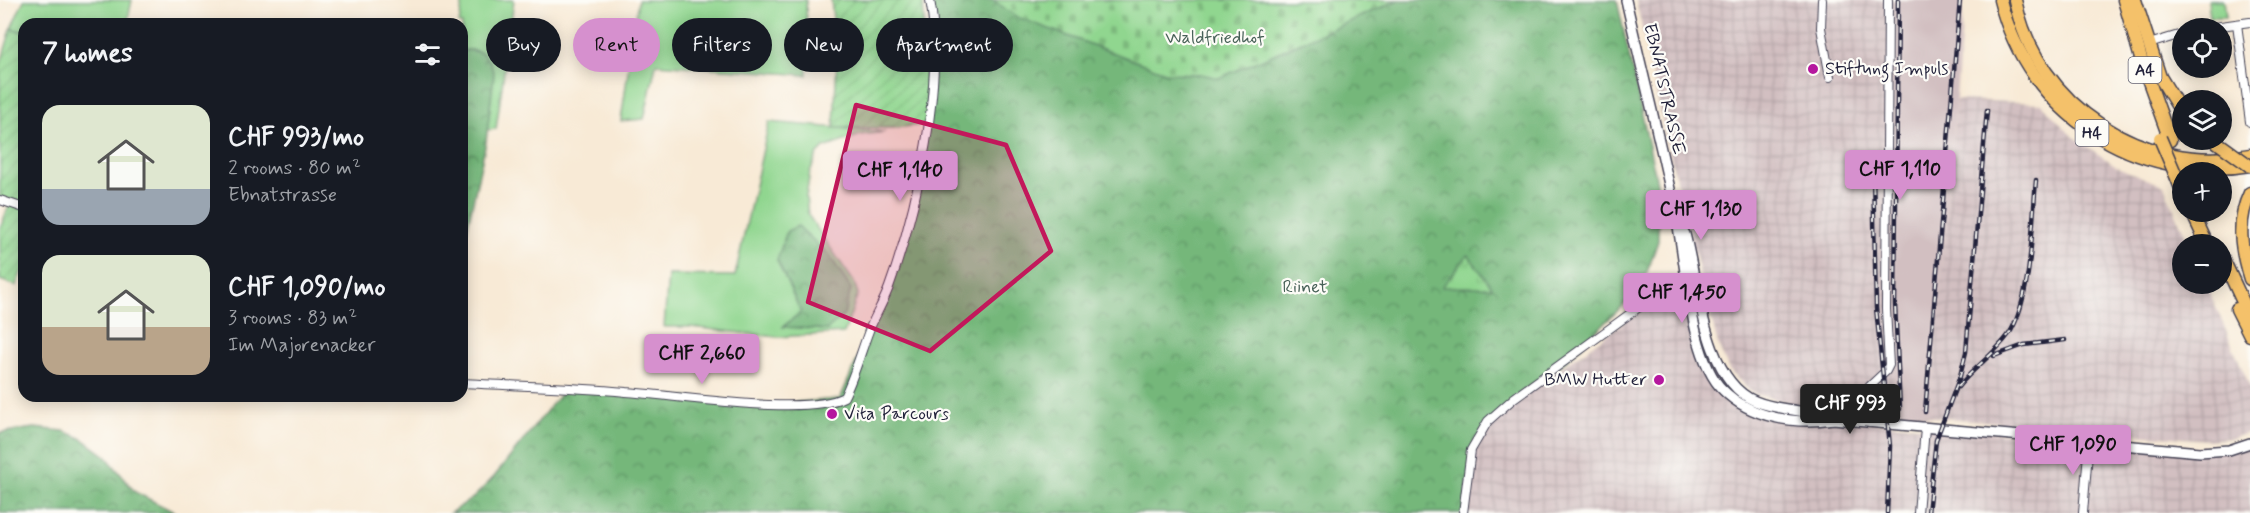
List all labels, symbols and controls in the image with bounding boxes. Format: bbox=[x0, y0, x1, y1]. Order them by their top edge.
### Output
chip: Buy bbox=[486, 18, 561, 72]
chip: Rent bbox=[573, 18, 660, 72]
chip: Filters bbox=[672, 18, 772, 72]
chip: New bbox=[784, 18, 864, 72]
chip: Apartment bbox=[876, 18, 1013, 72]
map controls bbox=[2172, 18, 2232, 294]
button: locate bbox=[2172, 18, 2232, 78]
street label: EBNATSTRASSE bbox=[1637, 21, 1691, 157]
park label: Waldfriedhof bbox=[1165, 26, 1265, 50]
text: 7 homes bbox=[42, 37, 133, 71]
icon: filters bbox=[411, 38, 444, 71]
place label: Stiftung Impuls bbox=[1825, 57, 1948, 83]
road number: A4 bbox=[2128, 57, 2162, 83]
marker: Stiftung Impuls bbox=[1806, 62, 1820, 76]
button: layers bbox=[2172, 90, 2232, 150]
road number: H4 bbox=[2076, 120, 2108, 146]
text: CHF 993/mo bbox=[228, 121, 364, 155]
icon: home bbox=[90, 129, 162, 201]
pin: CHF 1,110 bbox=[1831, 150, 1969, 201]
pin: CHF 1,140 bbox=[831, 151, 969, 202]
text: 2 rooms · 80 m² bbox=[228, 155, 361, 182]
text: CHF 1,110 bbox=[1859, 156, 1941, 183]
text: CHF 1,140 bbox=[857, 157, 943, 184]
button: + bbox=[2172, 162, 2232, 222]
text: Ebnatstrasse bbox=[228, 182, 337, 209]
pin: CHF 1,130 bbox=[1632, 190, 1770, 241]
text: CHF 1,130 bbox=[1660, 196, 1742, 223]
button: − bbox=[2172, 234, 2232, 294]
text: CHF 1,090/mo bbox=[228, 271, 386, 305]
pin: CHF 1,450 bbox=[1613, 273, 1751, 324]
park label: Riinet bbox=[1282, 275, 1328, 299]
icon: home bbox=[90, 279, 162, 351]
text: CHF 1,450 bbox=[1637, 279, 1727, 306]
text: 3 rooms · 83 m² bbox=[228, 305, 357, 332]
text: Im Majorenacker bbox=[228, 332, 375, 359]
pin: CHF 2,660 bbox=[633, 334, 771, 385]
text: CHF 2,660 bbox=[658, 340, 746, 367]
place label: BMW Hutter bbox=[1544, 368, 1647, 392]
marker: BMW Hutter bbox=[1652, 373, 1666, 387]
pin: CHF 993 bbox=[1795, 384, 1905, 435]
text: CHF 993 bbox=[1814, 390, 1886, 417]
place label: Vita Parcours bbox=[844, 402, 949, 426]
marker: Vita Parcours bbox=[825, 407, 839, 421]
pin: CHF 1,090 bbox=[2004, 425, 2142, 476]
text: CHF 1,090 bbox=[2029, 431, 2117, 458]

